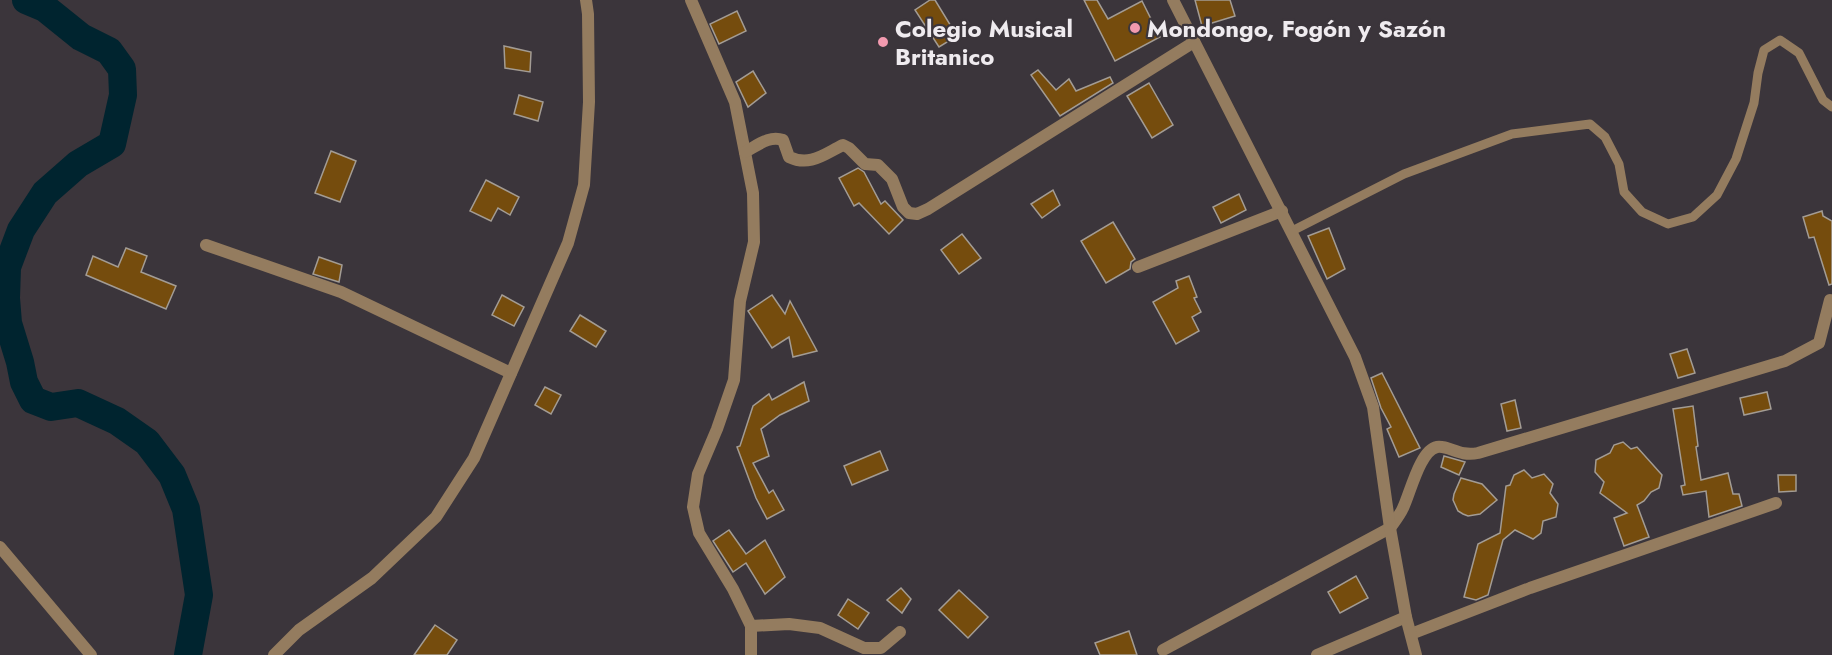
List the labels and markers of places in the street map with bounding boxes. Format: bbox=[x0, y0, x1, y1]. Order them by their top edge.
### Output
place label: Colegio Musical Britanico bbox=[895, 11, 1073, 74]
place label: Mondongo, Fogón y Sazón bbox=[1147, 11, 1446, 46]
marker: Mondongo, Fogón y Sazón bbox=[1128, 21, 1142, 35]
marker: Colegio Musical Britanico bbox=[876, 35, 890, 49]

